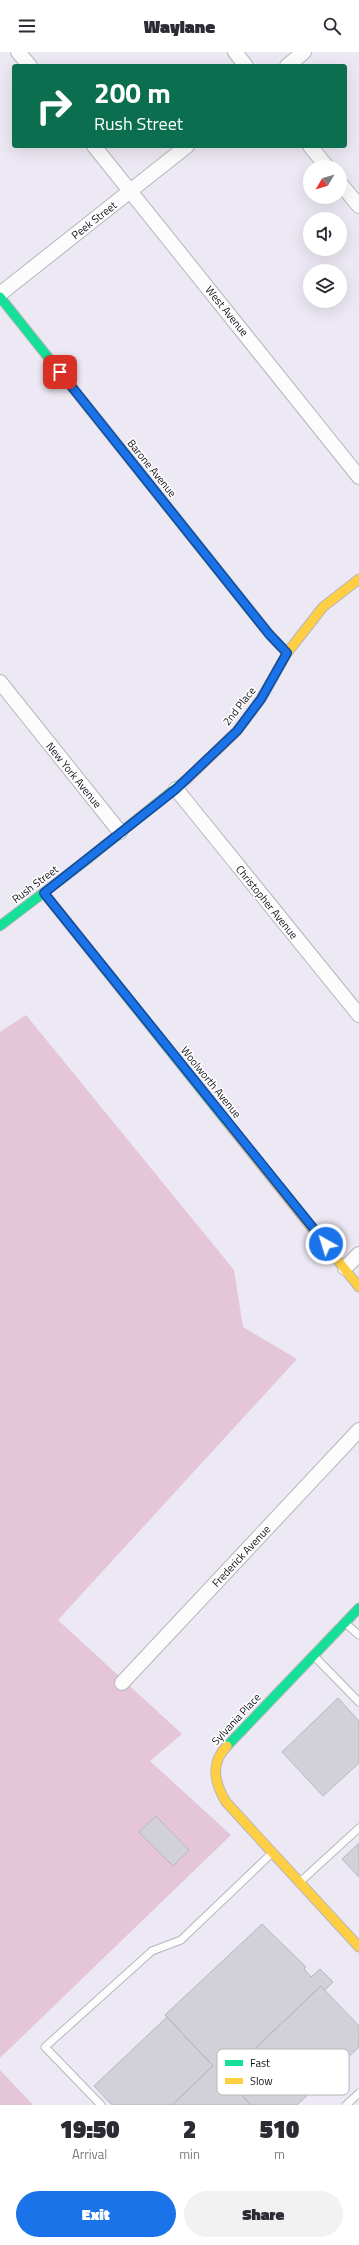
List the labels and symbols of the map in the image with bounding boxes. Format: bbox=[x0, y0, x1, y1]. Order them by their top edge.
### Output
north arrow bbox=[303, 160, 347, 204]
street label: Peek Street bbox=[68, 197, 120, 243]
street label: West Avenue bbox=[202, 282, 253, 340]
pin bbox=[43, 355, 77, 389]
street label: Barone Avenue bbox=[124, 436, 181, 501]
street label: 2nd Place bbox=[219, 683, 259, 729]
street label: New York Avenue bbox=[42, 739, 106, 812]
street label: Rush Street bbox=[8, 861, 62, 907]
street label: Christopher Avenue bbox=[232, 862, 302, 943]
street label: Woolworth Avenue bbox=[177, 1043, 245, 1122]
position arrow bbox=[305, 1223, 347, 1265]
street label: Frederick Avenue bbox=[208, 1521, 274, 1590]
street label: Sylvania Place bbox=[208, 1689, 264, 1748]
legend bbox=[217, 2049, 349, 2095]
text: Fast bbox=[250, 2055, 270, 2071]
text: Slow bbox=[250, 2073, 273, 2089]

